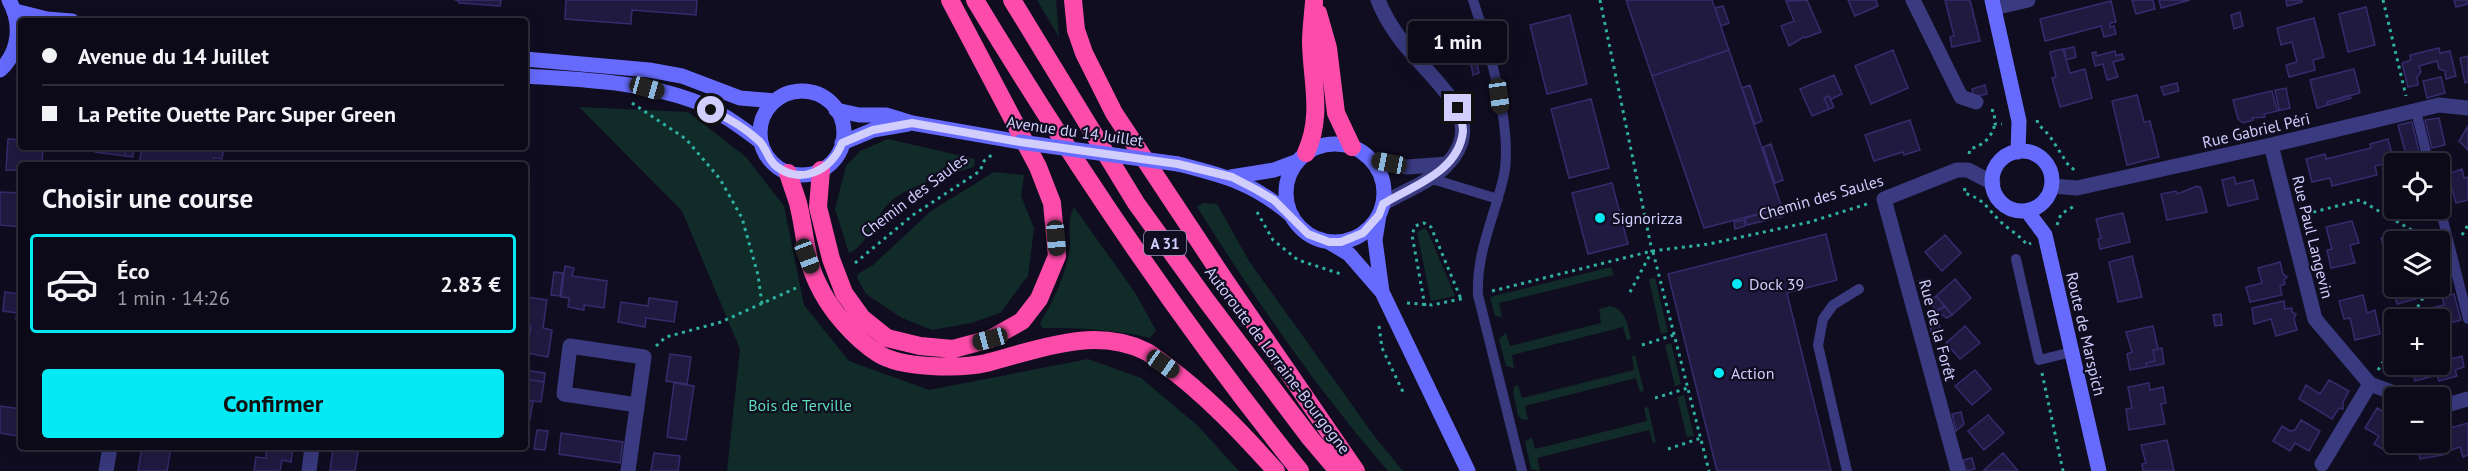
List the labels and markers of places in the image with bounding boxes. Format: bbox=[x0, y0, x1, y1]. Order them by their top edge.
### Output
place label: Signorizza bbox=[1612, 208, 1683, 228]
marker: Signorizza bbox=[1593, 211, 1607, 225]
place label: Dock 39 bbox=[1749, 274, 1804, 294]
marker: Dock 39 bbox=[1730, 277, 1744, 291]
place label: Action bbox=[1731, 363, 1774, 383]
marker: Action bbox=[1712, 366, 1726, 380]

